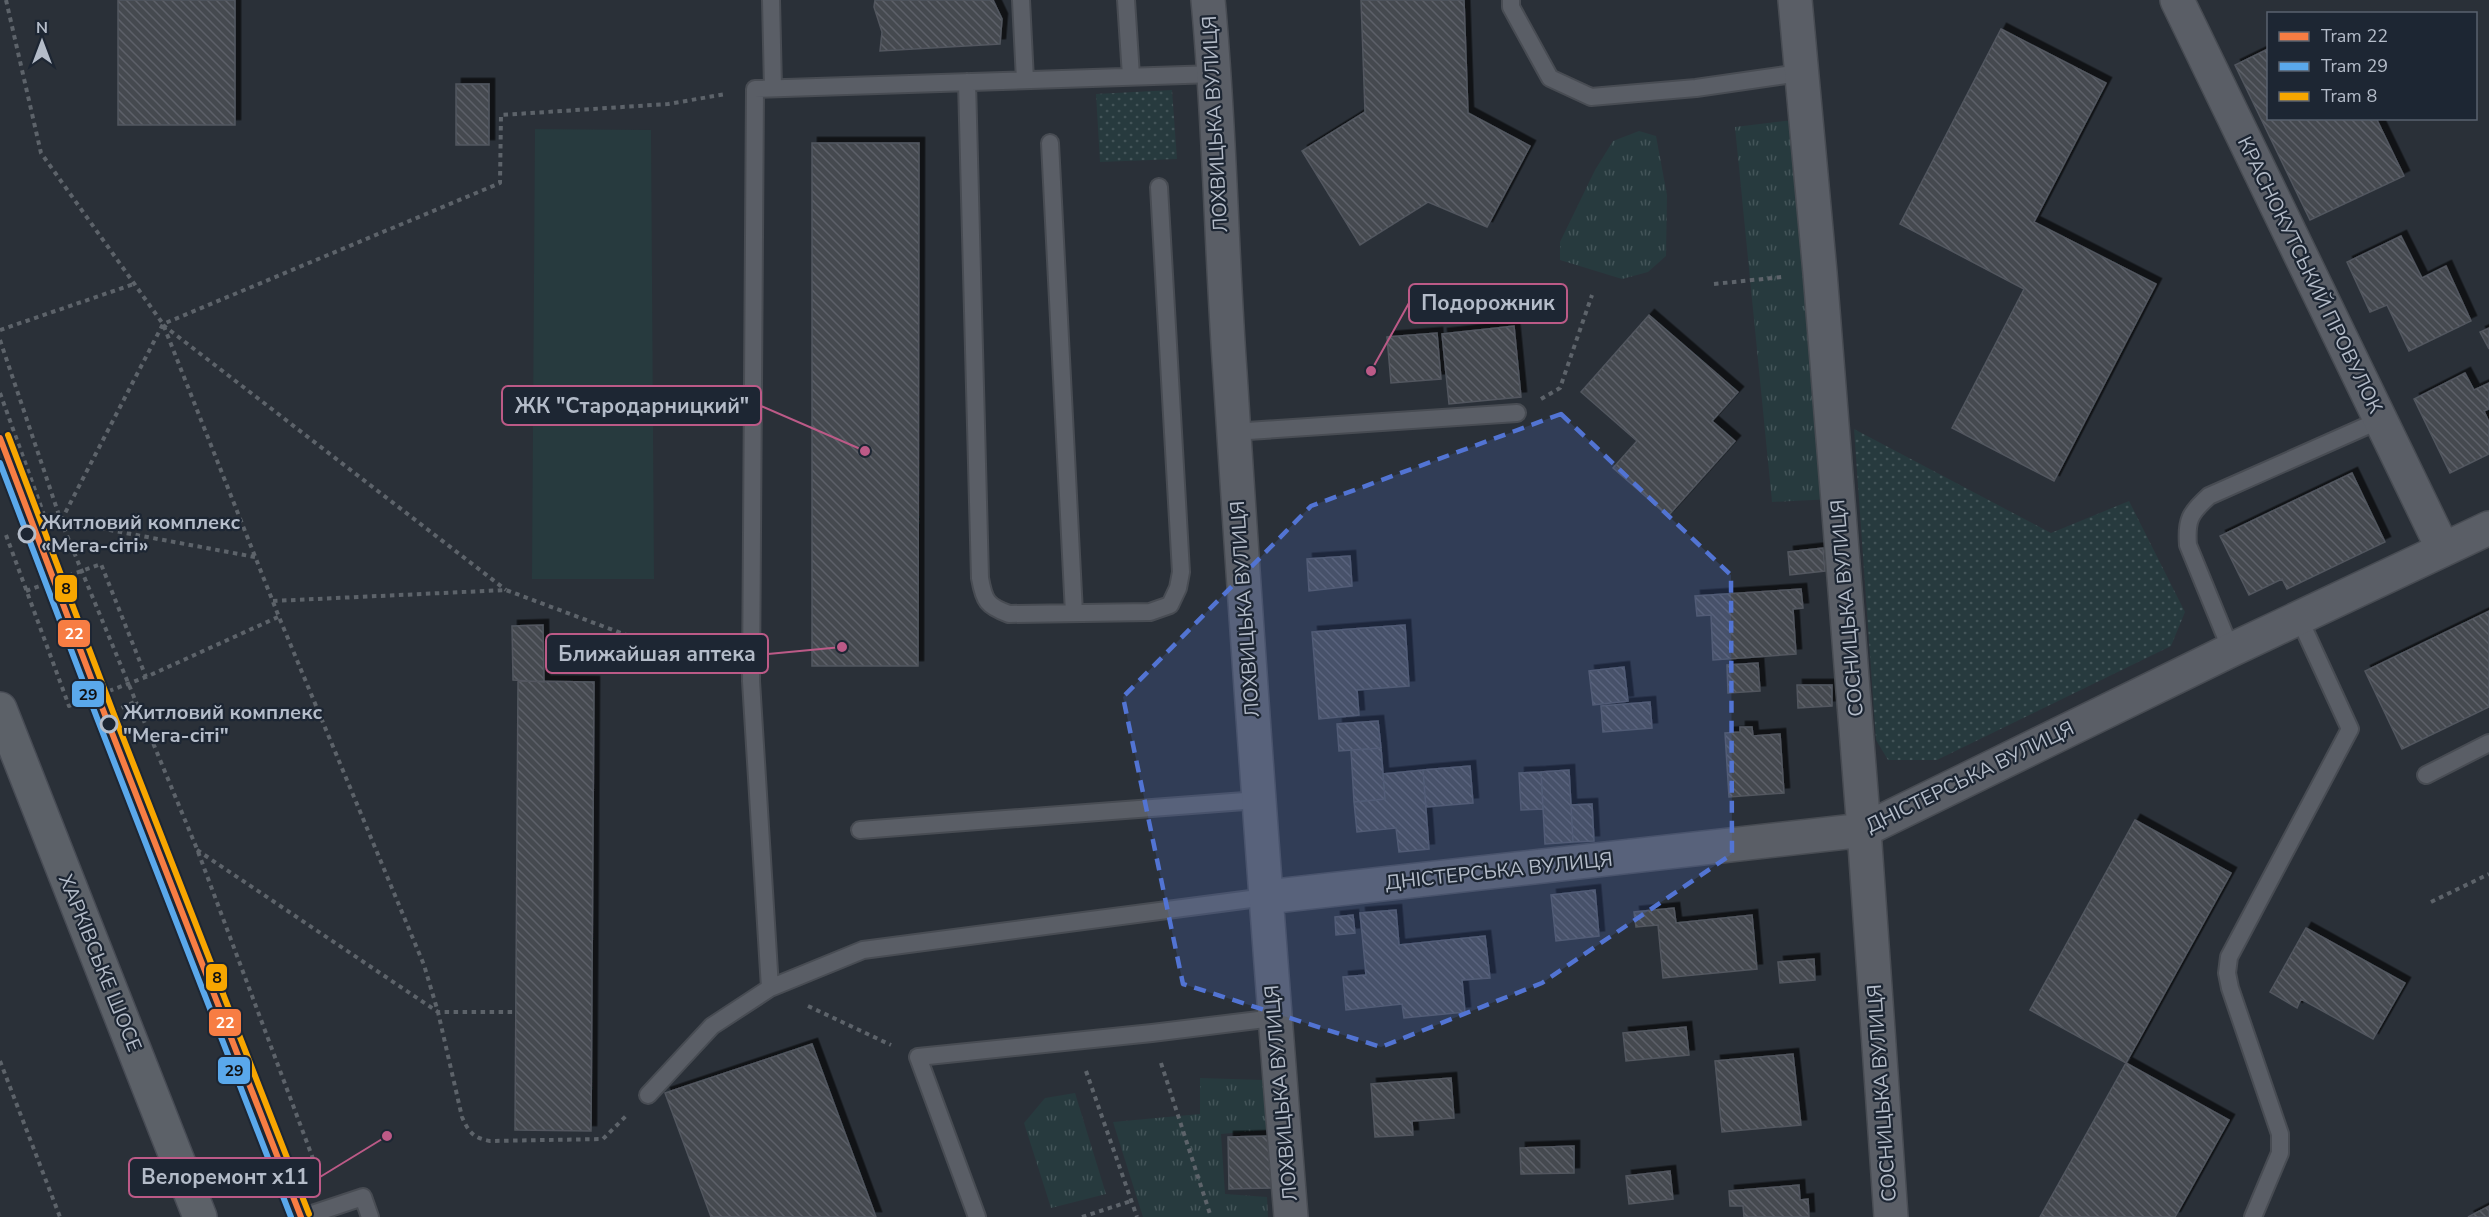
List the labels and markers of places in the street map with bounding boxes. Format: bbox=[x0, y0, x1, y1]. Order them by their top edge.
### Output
callout: Подорожник bbox=[1409, 284, 1567, 323]
callout: ЖК "Стародарницкий" bbox=[502, 386, 761, 425]
place label: Житловий комплекс «Мега-сіті» bbox=[41, 509, 240, 559]
marker: Житловий комплекс «Мега-сіті» bbox=[18, 525, 36, 543]
callout: Ближайшая аптека bbox=[546, 634, 768, 673]
place label: Житловий комплекс "Мега-сіті" bbox=[123, 699, 322, 749]
marker: Житловий комплекс "Мега-сіті" bbox=[100, 715, 118, 733]
callout: Велоремонт x11 bbox=[129, 1158, 320, 1197]

